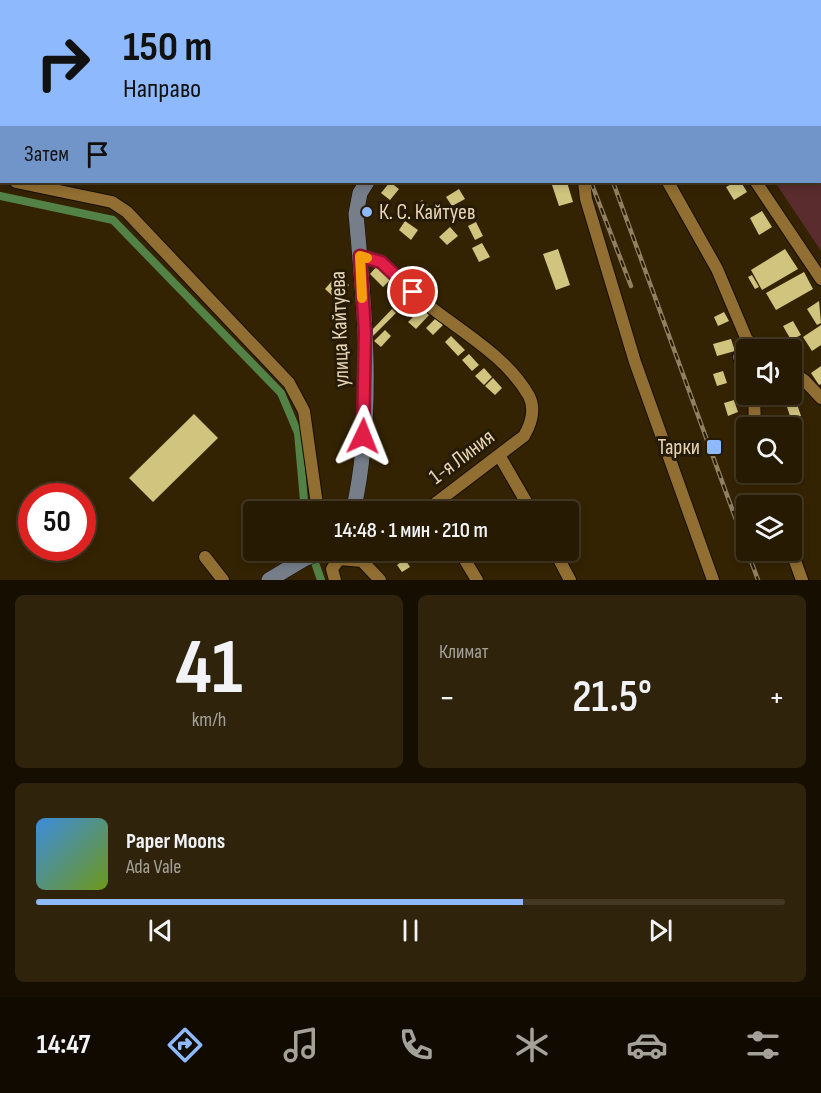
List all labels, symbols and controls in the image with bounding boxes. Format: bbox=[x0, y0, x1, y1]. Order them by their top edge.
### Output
text: 150 m bbox=[123, 22, 212, 73]
icon: right bbox=[24, 24, 102, 102]
text: Направо bbox=[123, 73, 201, 105]
icon: arrive bbox=[81, 138, 114, 171]
text: Затем bbox=[24, 141, 69, 168]
place label: К. С. Кайтуев bbox=[379, 199, 475, 226]
marker: К. С. Кайтуев bbox=[360, 205, 374, 219]
pin bbox=[387, 266, 438, 317]
street label: улица Кайтуева bbox=[324, 271, 356, 387]
icon: arrive bbox=[396, 275, 429, 308]
map controls bbox=[736, 339, 802, 561]
button: sound bbox=[736, 339, 802, 405]
position arrow bbox=[331, 404, 395, 468]
button: search bbox=[736, 417, 802, 483]
street label: 1-я Линия bbox=[424, 424, 500, 490]
place label: Тарки bbox=[657, 434, 700, 461]
marker: Тарки bbox=[705, 438, 723, 456]
speed limit sign: 50 bbox=[18, 483, 96, 561]
button: layers bbox=[736, 495, 802, 561]
text: 14:48 · 1 мин · 210 m bbox=[334, 517, 488, 544]
text: 41 bbox=[176, 622, 242, 715]
text: Климат bbox=[439, 640, 489, 664]
text: 21.5° bbox=[572, 670, 652, 725]
text: − bbox=[439, 678, 455, 718]
text: + bbox=[769, 678, 785, 718]
text: km/h bbox=[192, 708, 226, 732]
text: Paper Moons bbox=[126, 828, 225, 855]
text: Ada Vale bbox=[126, 855, 181, 879]
icon: previous bbox=[144, 914, 177, 947]
icon: pause bbox=[394, 914, 427, 947]
icon: next bbox=[644, 914, 677, 947]
icon: directions bbox=[164, 1024, 206, 1066]
icon: music bbox=[280, 1024, 322, 1066]
icon: phone bbox=[395, 1024, 437, 1066]
icon: climate bbox=[511, 1024, 553, 1066]
icon: car bbox=[626, 1024, 668, 1066]
icon: filters bbox=[742, 1024, 784, 1066]
text: 14:47 bbox=[37, 1029, 90, 1061]

